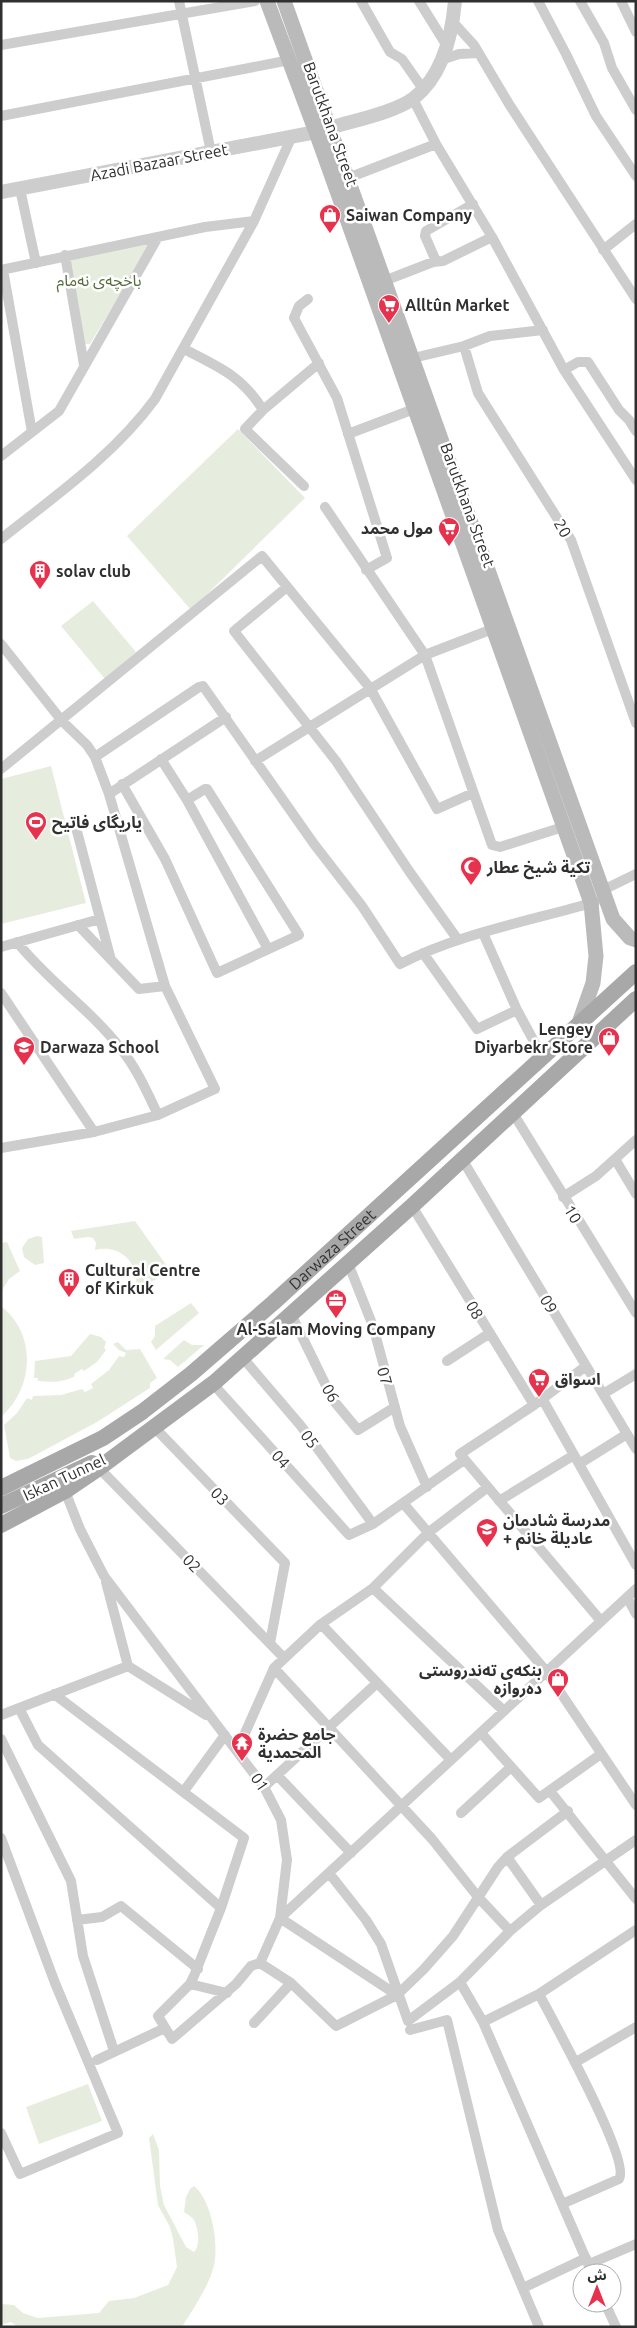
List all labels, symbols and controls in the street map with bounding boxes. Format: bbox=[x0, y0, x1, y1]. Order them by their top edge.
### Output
street label: Barutkhana Street bbox=[300, 59, 362, 189]
street label: Azadi Bazaar Street bbox=[89, 140, 230, 184]
shop icon: Saiwan Company bbox=[318, 203, 342, 234]
place label: Saiwan Company bbox=[346, 206, 472, 224]
park label: باخچەی نەمام bbox=[56, 271, 142, 293]
supermarket icon: Alltûn Market bbox=[377, 293, 401, 324]
place label: Alltûn Market bbox=[405, 296, 510, 314]
street label: Barutkhana Street bbox=[437, 440, 499, 570]
supermarket icon: مول محمد bbox=[437, 516, 461, 547]
street label: 20 bbox=[551, 516, 575, 540]
place label: مول محمد bbox=[361, 519, 433, 538]
building icon: solav club bbox=[28, 559, 52, 590]
place label: solav club bbox=[56, 562, 131, 580]
sports icon: یاریگای فاتیح bbox=[24, 810, 48, 841]
place label: یاریگای فاتیح bbox=[52, 813, 142, 835]
mosque icon: تكية شيخ عطار bbox=[459, 855, 483, 886]
place label: تكية شيخ عطار bbox=[486, 858, 590, 880]
place label: Lengey Diyarbekr Store bbox=[474, 1020, 594, 1056]
shop icon: Lengey Diyarbekr Store bbox=[597, 1026, 621, 1057]
school or university icon: Darwaza School bbox=[12, 1035, 36, 1066]
place label: Darwaza School bbox=[40, 1038, 159, 1056]
street label: 10 bbox=[561, 1202, 585, 1226]
street label: Darwaza Street bbox=[285, 1205, 380, 1293]
place label: Cultural Centre of Kirkuk bbox=[85, 1261, 201, 1297]
building icon: Cultural Centre of Kirkuk bbox=[57, 1267, 81, 1298]
office icon: Al-Salam Moving Company bbox=[324, 1288, 348, 1319]
street label: 09 bbox=[537, 1292, 561, 1316]
street label: 08 bbox=[463, 1298, 487, 1322]
place label: Al-Salam Moving Company bbox=[236, 1320, 436, 1338]
street label: 07 bbox=[374, 1365, 396, 1387]
supermarket icon: اسواق bbox=[527, 1367, 551, 1398]
place label: اسواق bbox=[555, 1370, 601, 1389]
street label: 06 bbox=[319, 1381, 343, 1405]
street label: 05 bbox=[297, 1426, 323, 1452]
street label: 04 bbox=[268, 1446, 294, 1472]
street label: Iskan Tunnel bbox=[20, 1450, 108, 1504]
street label: 03 bbox=[207, 1483, 233, 1509]
place label: مدرسة شادمان + عاديلة خانم bbox=[503, 1511, 610, 1551]
school or university icon: مدرسة شادمان + عاديلة خانم bbox=[475, 1517, 499, 1548]
street label: 02 bbox=[179, 1550, 205, 1576]
place label: بنکەی تەندروستی دەروازە bbox=[419, 1661, 542, 1698]
shop icon: بنکەی تەندروستی دەروازە bbox=[546, 1667, 570, 1698]
place label: جامع حضرة المحمدية bbox=[258, 1725, 336, 1762]
temple icon: جامع حضرة المحمدية bbox=[230, 1731, 254, 1762]
street label: 01 bbox=[247, 1769, 273, 1795]
north arrow bbox=[572, 2263, 622, 2313]
text: ش bbox=[587, 2267, 607, 2283]

